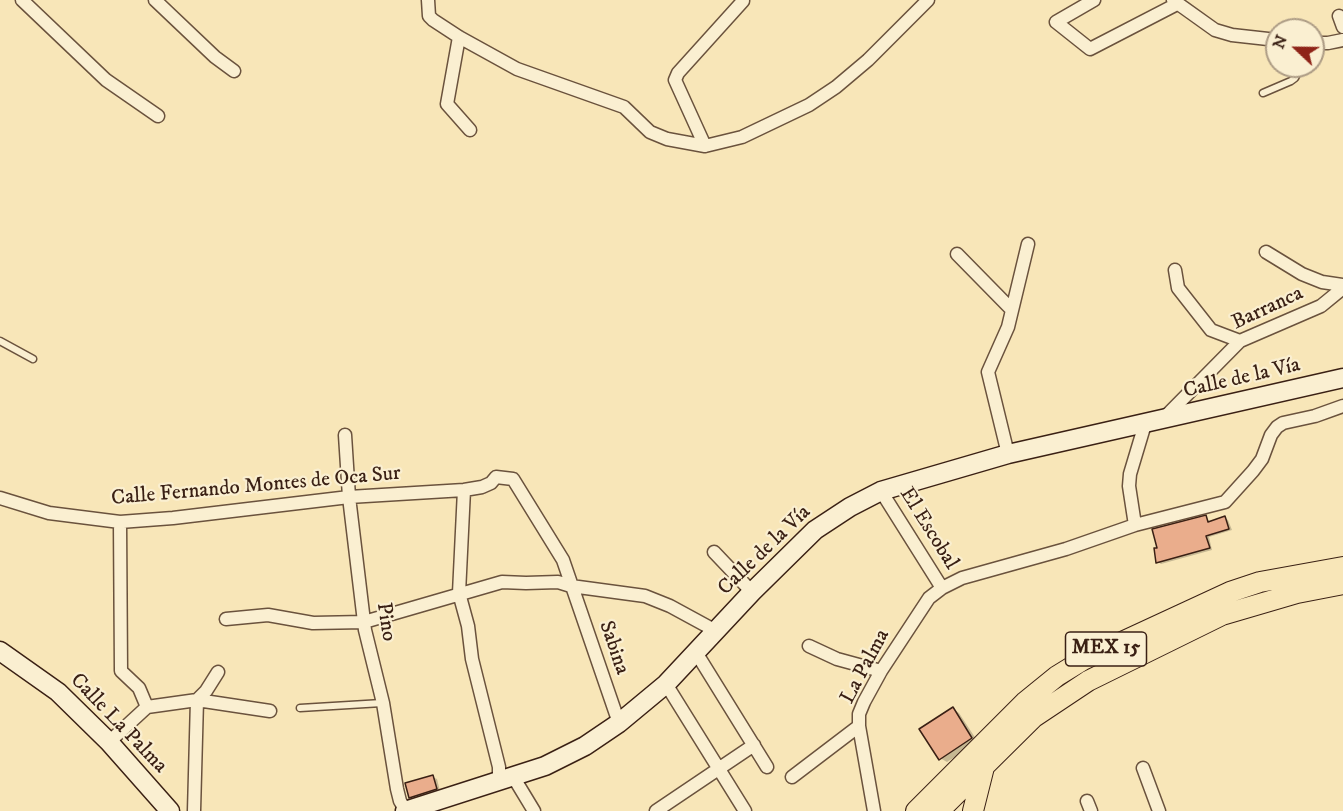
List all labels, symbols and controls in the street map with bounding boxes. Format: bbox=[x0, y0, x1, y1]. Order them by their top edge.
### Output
north arrow bbox=[1265, 18, 1325, 78]
text: N bbox=[1268, 32, 1292, 52]
street label: Barranca bbox=[1228, 282, 1308, 336]
street label: Calle de la Vía bbox=[1181, 353, 1303, 405]
street label: Calle Fernando Montes de Oca Sur bbox=[110, 462, 402, 512]
street label: El Escobal bbox=[893, 483, 963, 575]
street label: Calle de la Vía bbox=[713, 501, 817, 601]
street label: Pino bbox=[370, 601, 400, 643]
street label: Sabina bbox=[592, 618, 634, 678]
street label: La Palma bbox=[836, 625, 896, 709]
road number: MEX 15 bbox=[1066, 632, 1146, 666]
street label: Calle La Palma bbox=[64, 669, 172, 779]

